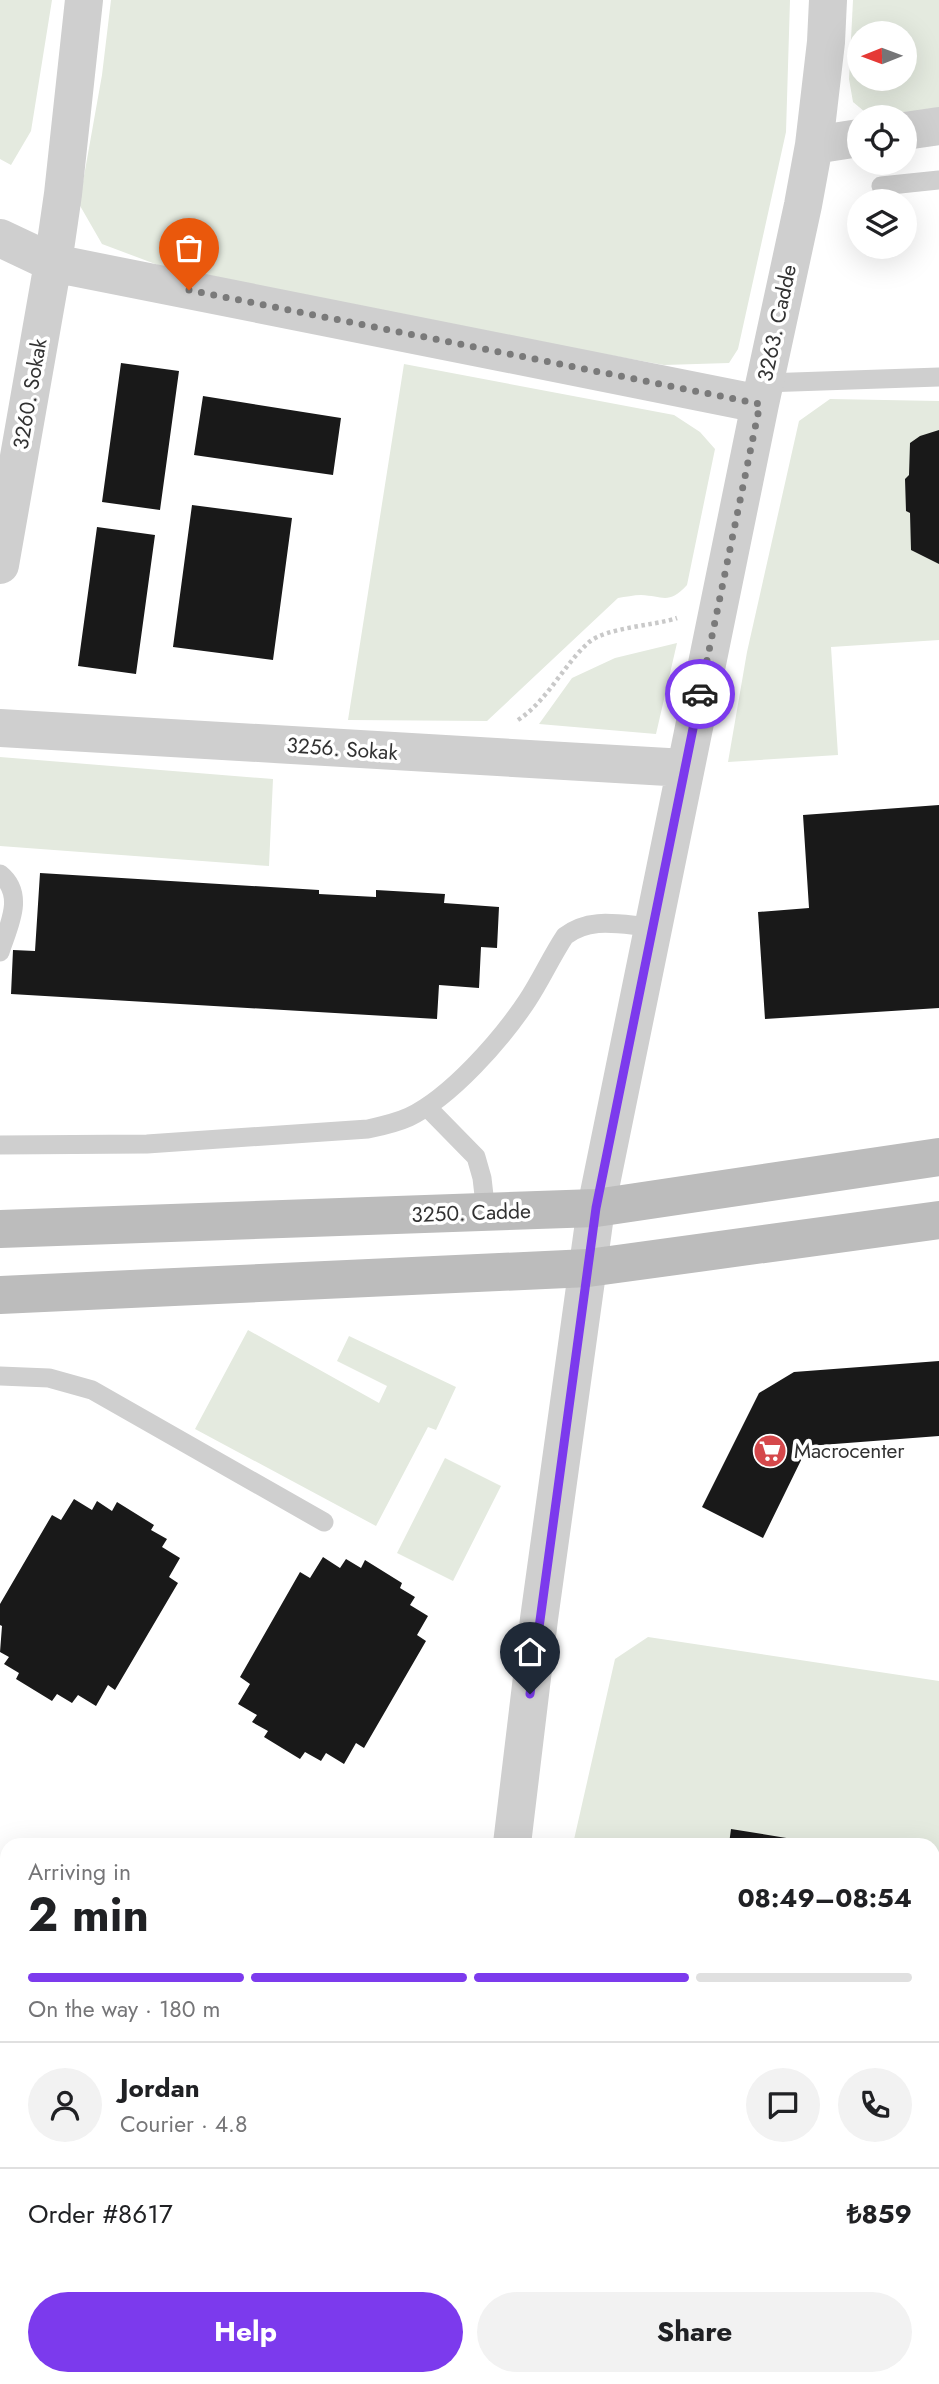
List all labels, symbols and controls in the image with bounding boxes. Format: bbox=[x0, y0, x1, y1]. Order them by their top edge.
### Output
north arrow bbox=[847, 21, 917, 91]
map controls bbox=[847, 21, 917, 259]
button: locate bbox=[847, 105, 917, 175]
button: layers bbox=[847, 189, 917, 259]
pin bbox=[159, 218, 219, 290]
icon: bag bbox=[170, 229, 208, 267]
street label: 3263. Cadde bbox=[750, 262, 804, 384]
street label: 3260. Sokak bbox=[5, 335, 55, 452]
courier bbox=[665, 659, 735, 729]
icon: car bbox=[681, 675, 719, 713]
street label: 3256. Sokak bbox=[285, 730, 399, 768]
street label: 3250. Cadde bbox=[411, 1196, 532, 1230]
supermarket icon: Macrocenter bbox=[751, 1432, 789, 1470]
place label: Macrocenter bbox=[794, 1436, 905, 1466]
pin bbox=[500, 1622, 560, 1694]
icon: home bbox=[511, 1633, 549, 1671]
text: Arriving in bbox=[28, 1855, 131, 1889]
text: 08:49–08:54 bbox=[737, 1879, 912, 1917]
text: 2 min bbox=[28, 1882, 149, 1948]
text: On the way · 180 m bbox=[28, 1992, 220, 2026]
button: person bbox=[28, 2068, 102, 2142]
button: chat bbox=[746, 2068, 820, 2142]
button: phone bbox=[838, 2068, 912, 2142]
text: Jordan bbox=[120, 2069, 200, 2107]
text: Courier · 4.8 bbox=[120, 2107, 248, 2141]
text: Order #8617 bbox=[28, 2195, 173, 2233]
text: ₺859 bbox=[847, 2195, 912, 2233]
button: Help bbox=[28, 2292, 463, 2372]
button: Share bbox=[477, 2292, 912, 2372]

